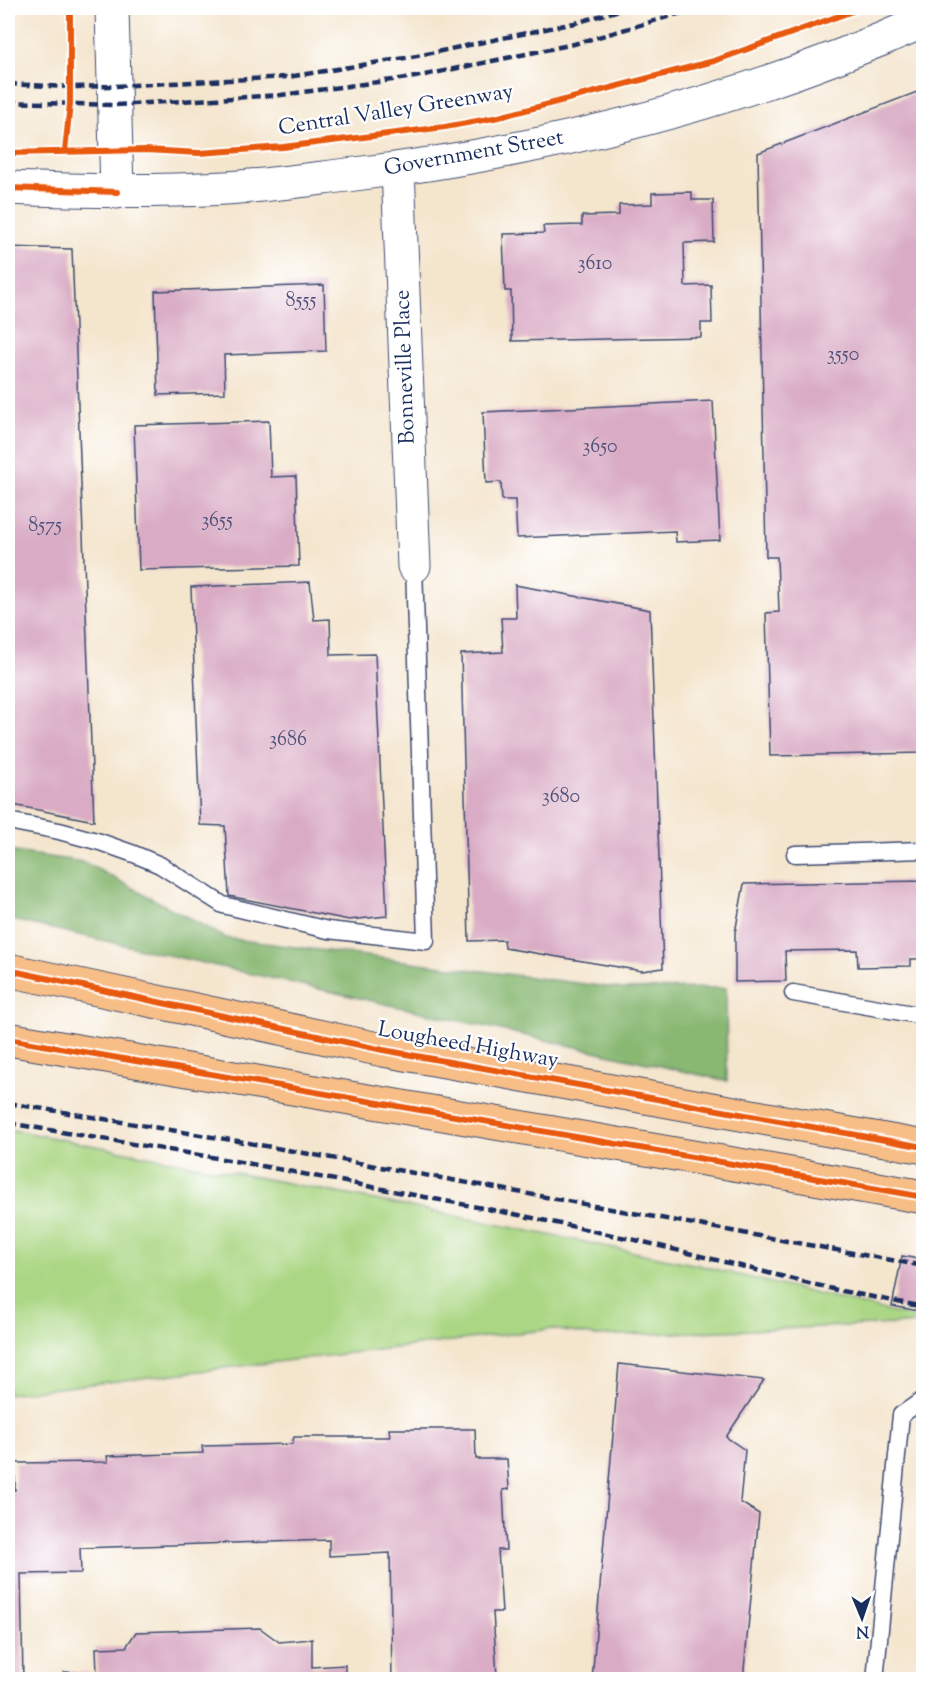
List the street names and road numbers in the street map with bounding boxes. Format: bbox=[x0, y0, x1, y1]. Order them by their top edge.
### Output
street label: Central Valley Greenway bbox=[276, 77, 516, 145]
street label: Government Street bbox=[382, 122, 567, 186]
street label: Bonneville Place bbox=[387, 289, 425, 445]
street label: Lougheed Highway bbox=[375, 1014, 561, 1078]

